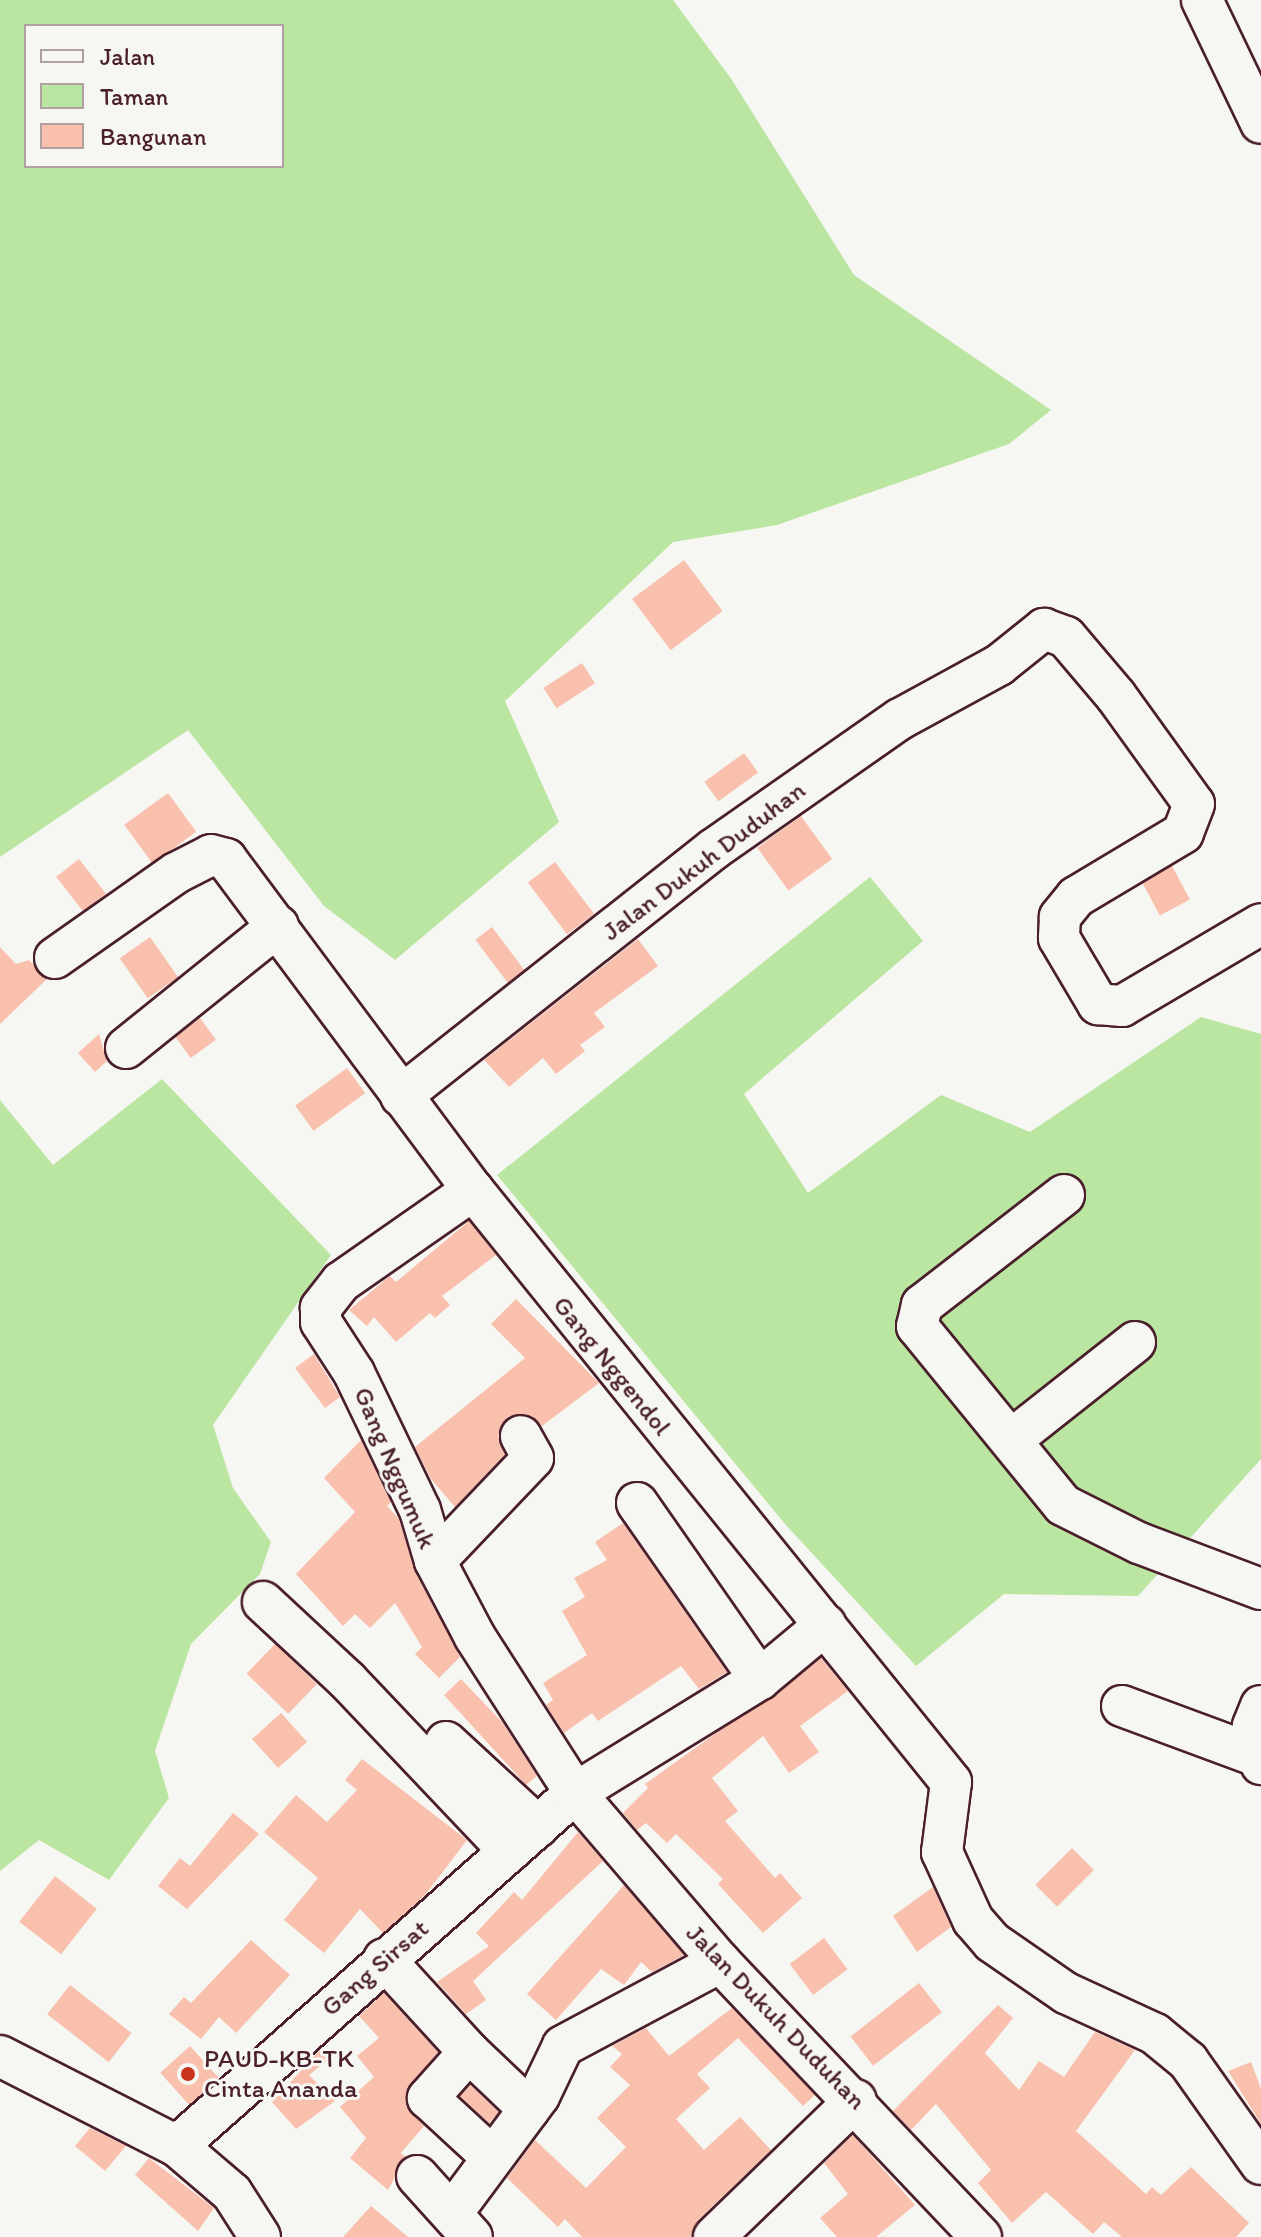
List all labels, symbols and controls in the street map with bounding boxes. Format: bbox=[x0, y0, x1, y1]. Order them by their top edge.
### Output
legend bbox=[24, 24, 284, 168]
text: Jalan bbox=[100, 42, 155, 71]
text: Taman bbox=[100, 82, 168, 111]
text: Bangunan bbox=[100, 122, 207, 151]
street label: Jalan Dukuh Duduhan bbox=[597, 775, 811, 947]
street label: Gang Nggendol bbox=[546, 1290, 678, 1442]
street label: Gang Nggumuk bbox=[347, 1382, 443, 1554]
street label: Gang Sirsat bbox=[315, 1913, 435, 2023]
street label: Jalan Dukuh Duduhan bbox=[679, 1918, 873, 2116]
place label: PAUD-KB-TK Cinta Ananda bbox=[204, 2043, 356, 2104]
marker: PAUD-KB-TK Cinta Ananda bbox=[179, 2065, 197, 2083]

